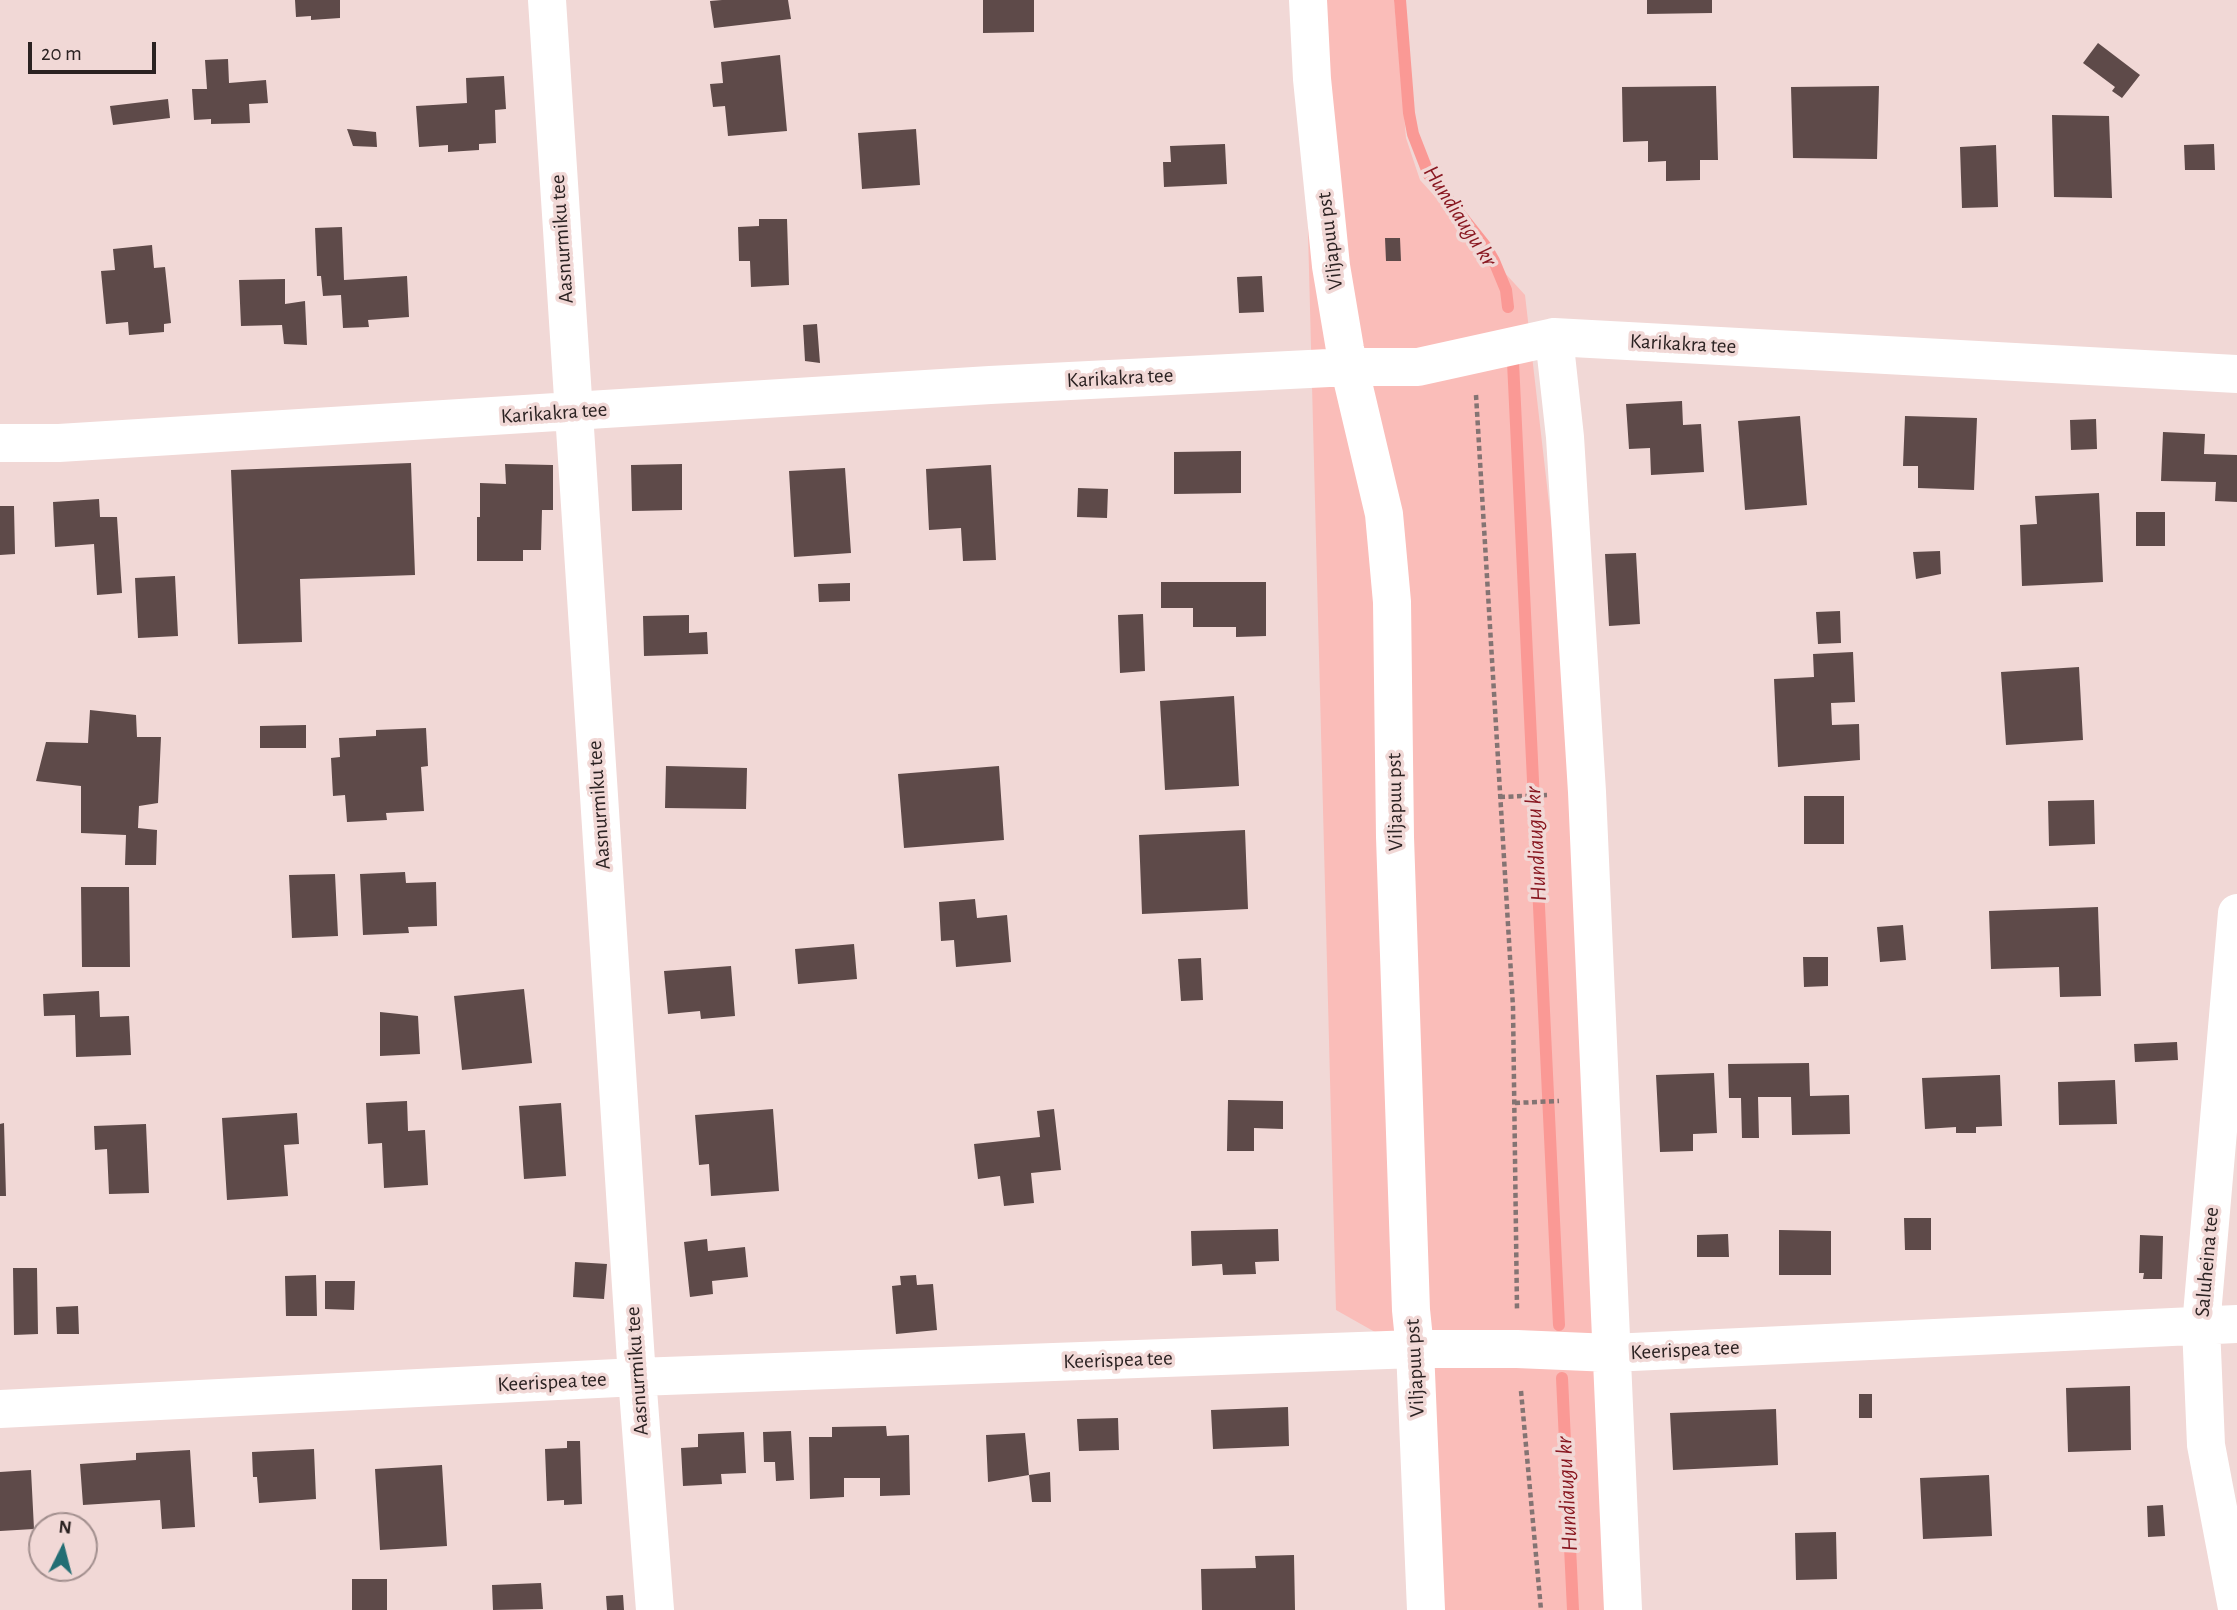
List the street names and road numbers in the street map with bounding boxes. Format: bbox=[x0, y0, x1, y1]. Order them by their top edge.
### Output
street label: Aasnurmiku tee bbox=[545, 174, 579, 304]
street label: Viljapuu pst bbox=[1312, 191, 1348, 291]
street label: Karikakra tee bbox=[1629, 329, 1737, 359]
street label: Karikakra tee bbox=[1066, 363, 1174, 393]
street label: Karikakra tee bbox=[500, 397, 608, 429]
street label: Aasnurmiku tee bbox=[582, 740, 616, 870]
street label: Viljapuu pst bbox=[1382, 753, 1408, 851]
street label: Saluheina tee bbox=[2190, 1206, 2224, 1318]
street label: Aasnurmiku tee bbox=[620, 1306, 654, 1436]
street label: Viljapuu pst bbox=[1400, 1318, 1430, 1418]
street label: Keerispea tee bbox=[1630, 1335, 1740, 1365]
street label: Keerispea tee bbox=[1063, 1346, 1173, 1374]
street label: Keerispea tee bbox=[497, 1367, 607, 1397]

